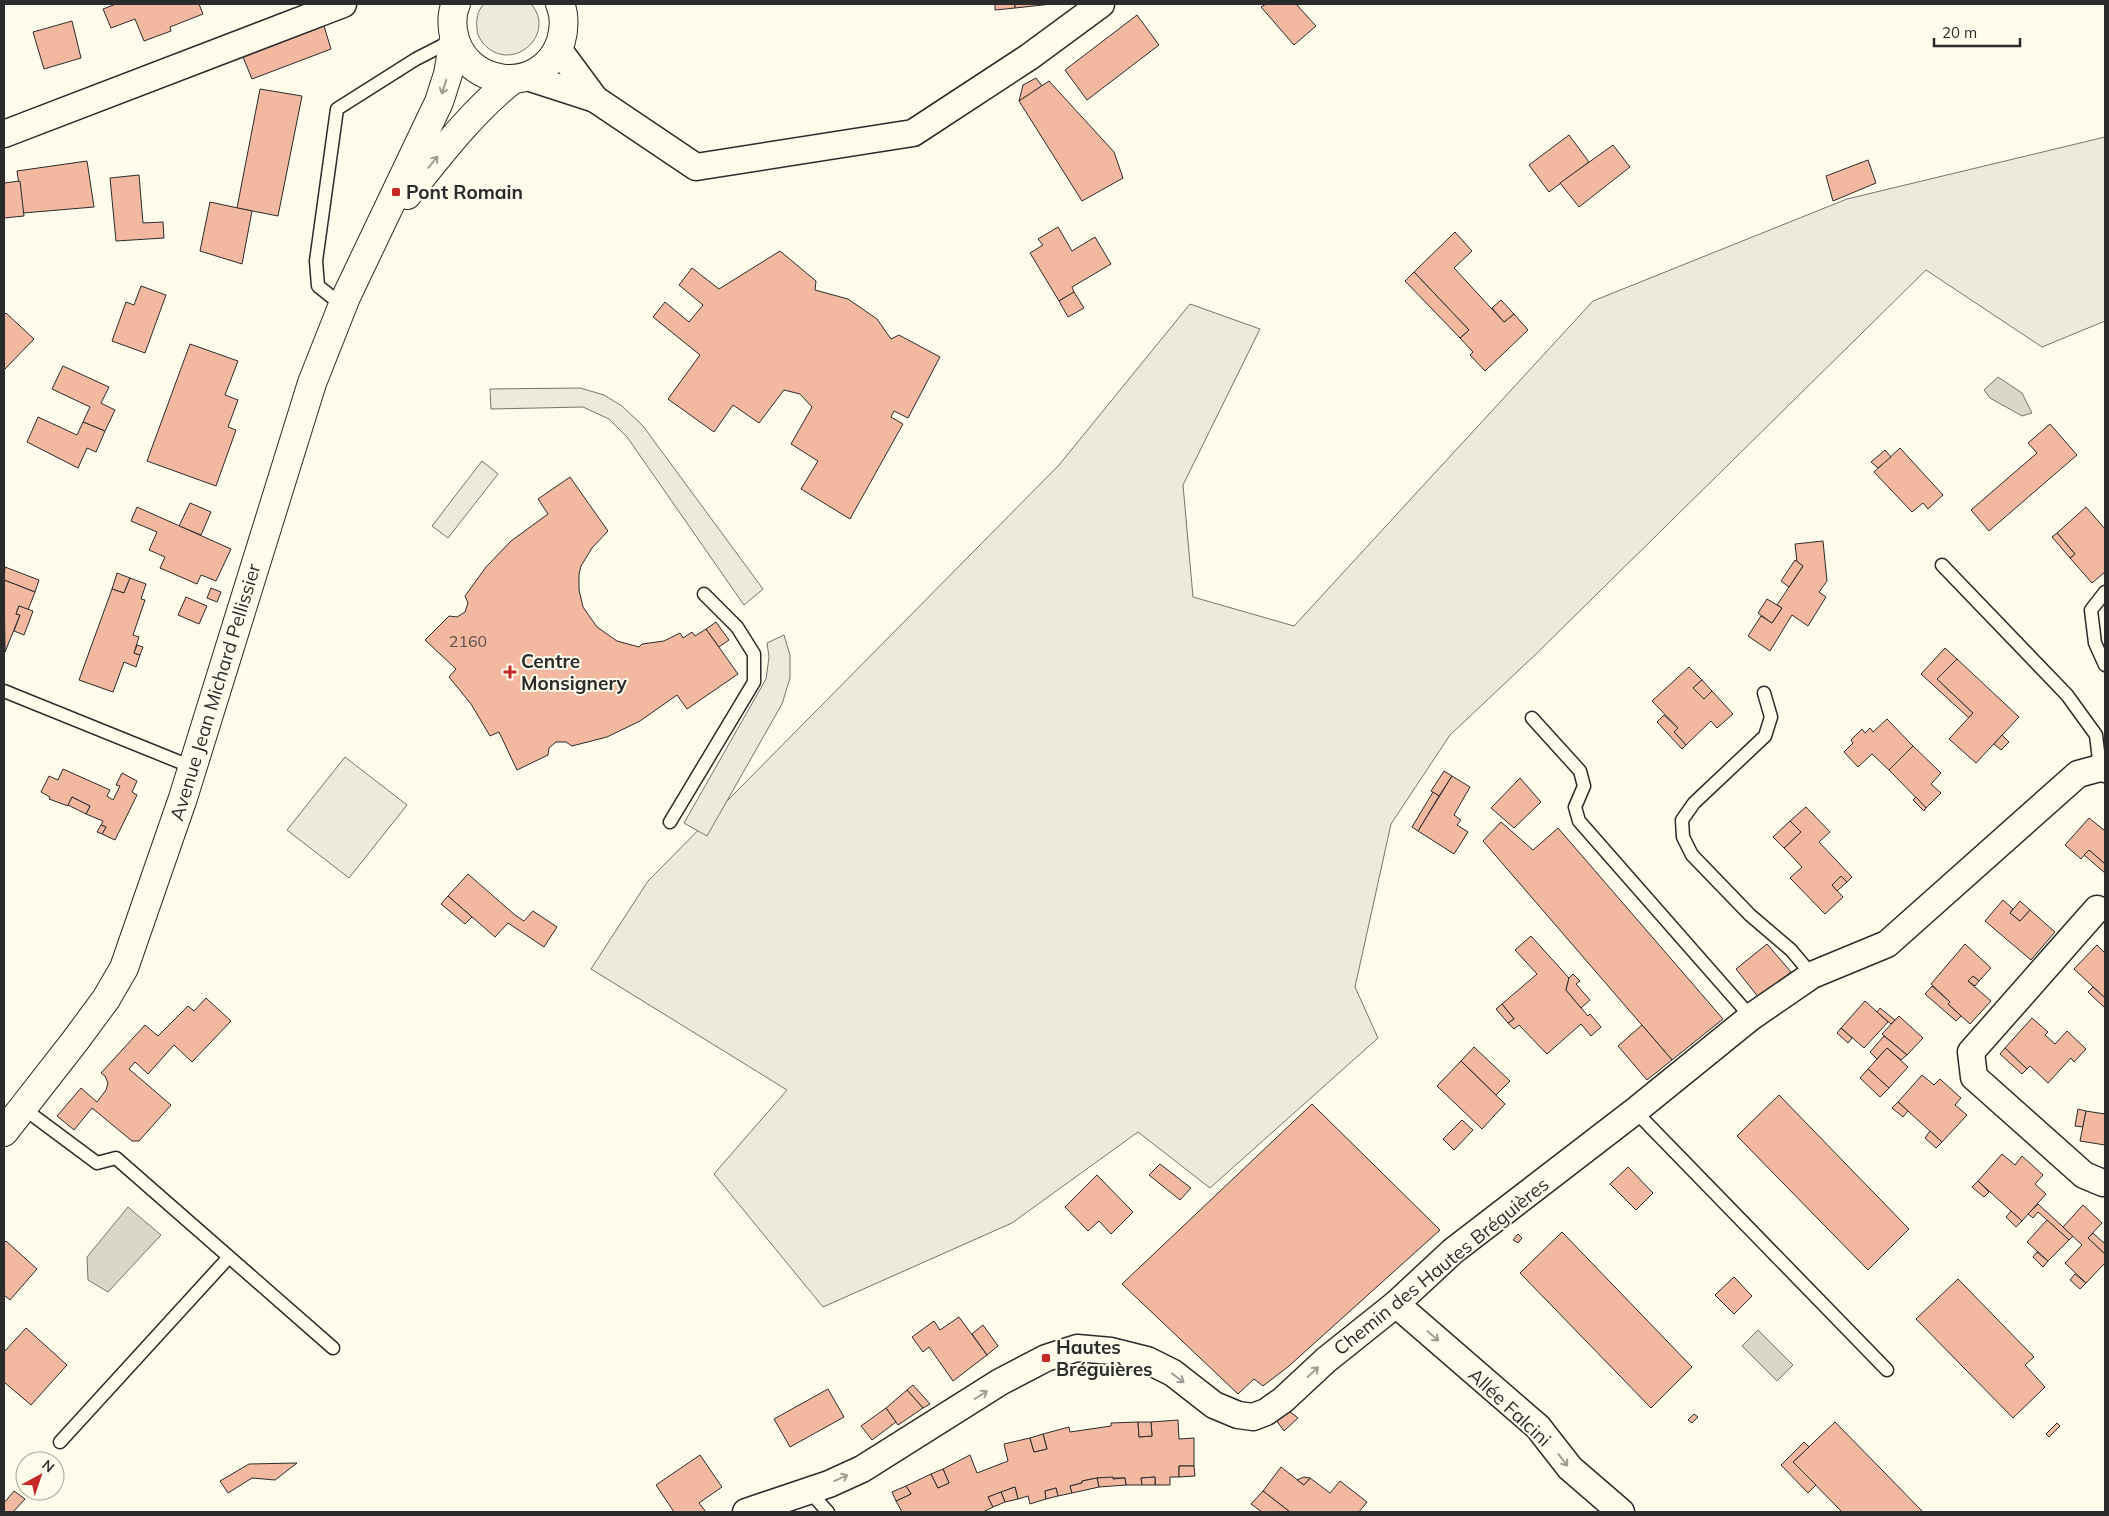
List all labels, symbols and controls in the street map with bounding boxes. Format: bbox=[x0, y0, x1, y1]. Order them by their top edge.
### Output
scale bar bbox=[1934, 15, 2020, 47]
text: 20 m bbox=[1942, 23, 1977, 42]
one-way arrow bbox=[439, 78, 448, 94]
one-way arrow bbox=[428, 156, 439, 169]
place label: Pont Romain bbox=[406, 180, 523, 204]
marker: Pont Romain bbox=[390, 186, 402, 198]
street label: Avenue Jean Michard Pellissier bbox=[164, 560, 266, 823]
house number: 2160 bbox=[449, 631, 487, 651]
place label: Centre Monsignery bbox=[521, 649, 627, 695]
marker: Centre Monsignery bbox=[503, 665, 517, 679]
street label: Chemin des Hautes Bréguières bbox=[1329, 1172, 1553, 1360]
one-way arrow bbox=[1426, 1330, 1439, 1341]
place label: Hautes Bréguières bbox=[1056, 1335, 1153, 1381]
marker: Hautes Bréguières bbox=[1040, 1352, 1052, 1364]
street label: Allée Falcini bbox=[1464, 1363, 1556, 1451]
one-way arrow bbox=[1307, 1366, 1320, 1378]
one-way arrow bbox=[1171, 1373, 1185, 1383]
one-way arrow bbox=[973, 1389, 987, 1399]
north arrow bbox=[15, 1451, 65, 1501]
one-way arrow bbox=[1558, 1453, 1569, 1466]
text: N bbox=[39, 1456, 58, 1476]
one-way arrow bbox=[833, 1473, 848, 1482]

